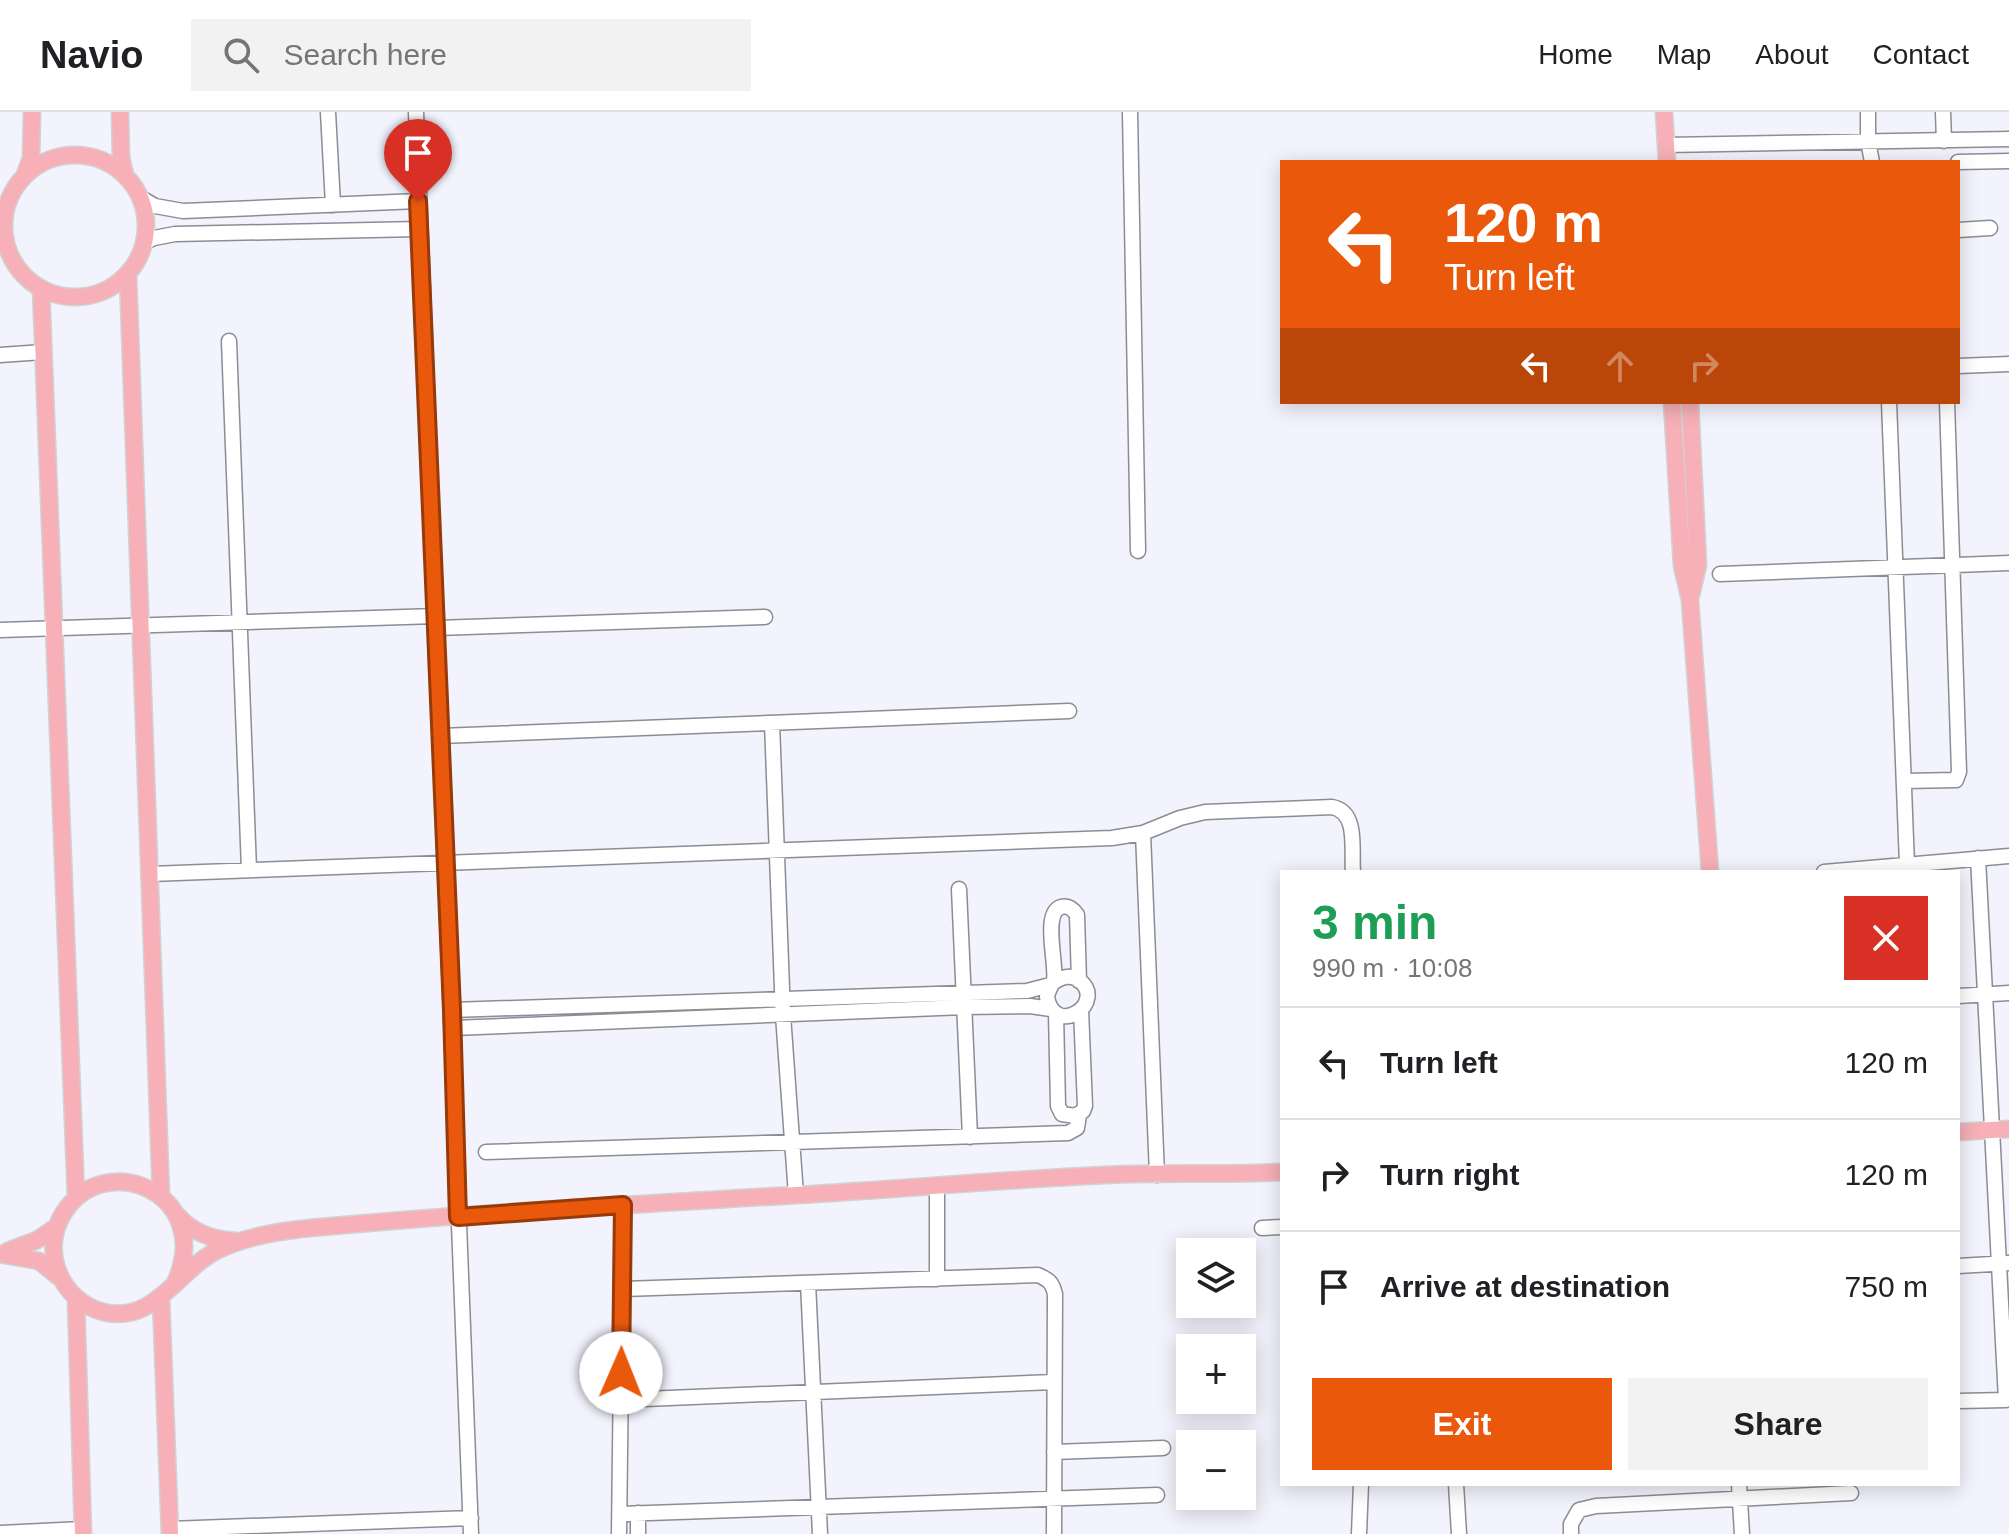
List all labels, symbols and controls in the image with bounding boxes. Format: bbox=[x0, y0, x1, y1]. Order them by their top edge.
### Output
search box bbox=[191, 19, 751, 91]
icon: search bbox=[219, 33, 263, 77]
text: Navio bbox=[40, 34, 143, 76]
text: Search here bbox=[283, 38, 447, 71]
text: Home bbox=[1538, 39, 1613, 70]
text: Map bbox=[1657, 39, 1711, 70]
text: About bbox=[1755, 39, 1829, 70]
text: Contact bbox=[1873, 39, 1969, 70]
pin bbox=[384, 119, 452, 201]
icon: arrive bbox=[396, 131, 440, 175]
text: 120 m bbox=[1444, 191, 1603, 254]
icon: left bbox=[1312, 192, 1416, 296]
text: Turn left bbox=[1444, 257, 1575, 298]
icon: left bbox=[1514, 344, 1558, 388]
icon: ahead bbox=[1598, 344, 1642, 388]
icon: right bbox=[1682, 344, 1726, 388]
text: 3 min bbox=[1312, 896, 1437, 949]
button: close bbox=[1844, 896, 1928, 980]
text: 990 m · 10:08 bbox=[1312, 953, 1472, 983]
icon: left bbox=[1312, 1041, 1356, 1085]
text: Turn left bbox=[1380, 1046, 1498, 1079]
text: 120 m bbox=[1845, 1046, 1928, 1079]
icon: right bbox=[1312, 1153, 1356, 1197]
text: Turn right bbox=[1380, 1158, 1519, 1191]
text: 120 m bbox=[1845, 1158, 1928, 1191]
map controls bbox=[1176, 1238, 1256, 1510]
button: layers bbox=[1176, 1238, 1256, 1318]
icon: arrive bbox=[1312, 1265, 1356, 1309]
text: Arrive at destination bbox=[1380, 1270, 1670, 1303]
text: 750 m bbox=[1845, 1270, 1928, 1303]
position arrow bbox=[579, 1331, 663, 1415]
button: + bbox=[1176, 1334, 1256, 1414]
button: Exit bbox=[1312, 1378, 1612, 1470]
button: Share bbox=[1628, 1378, 1928, 1470]
button: − bbox=[1176, 1430, 1256, 1510]

